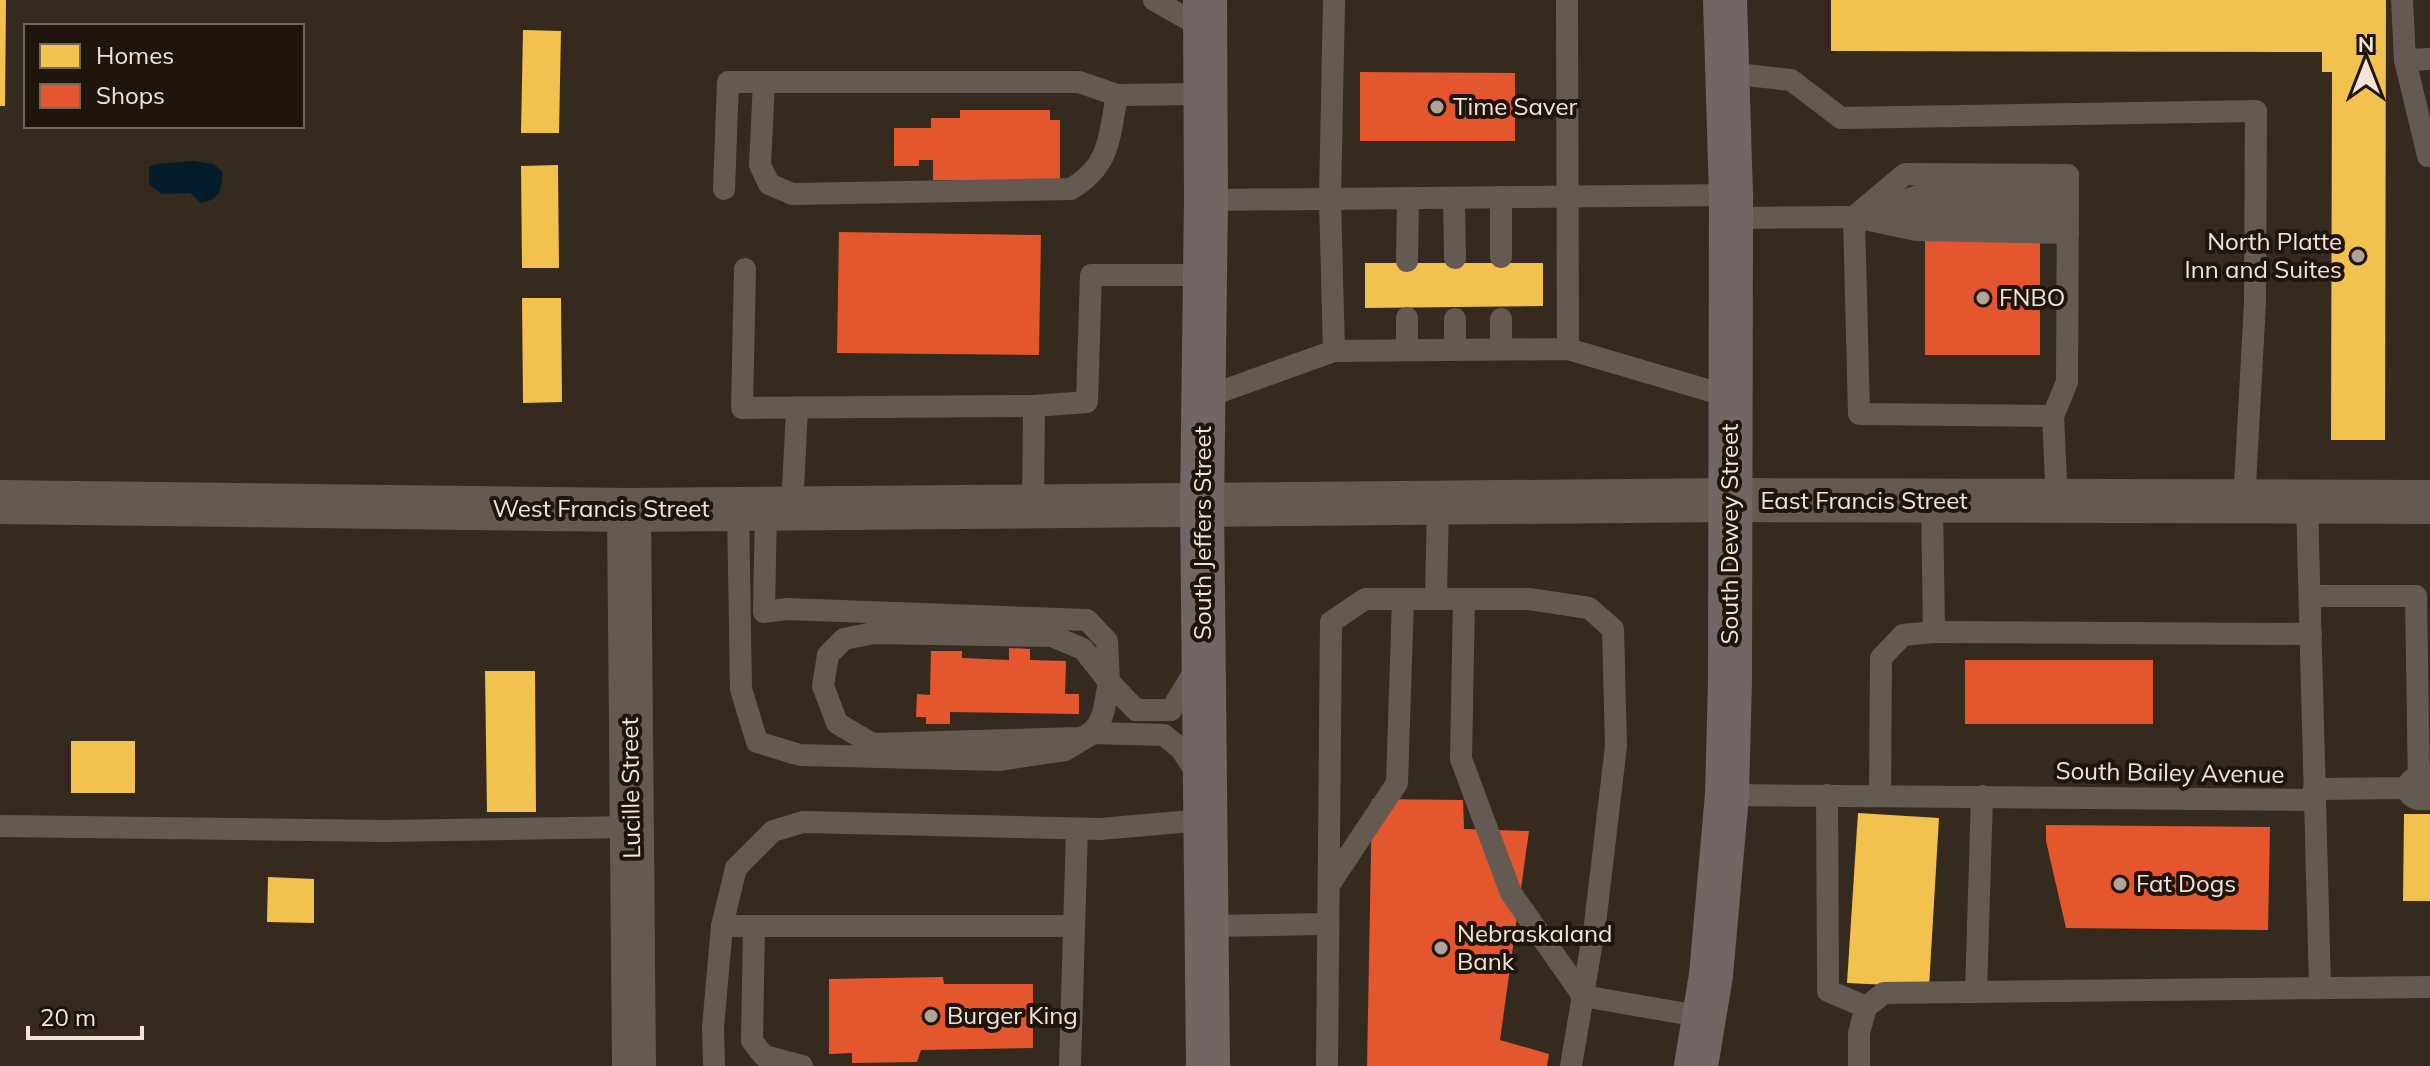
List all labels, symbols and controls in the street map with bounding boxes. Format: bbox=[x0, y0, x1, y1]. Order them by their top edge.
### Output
legend bbox=[24, 24, 304, 128]
north arrow bbox=[2326, 24, 2406, 104]
text: N bbox=[2358, 30, 2374, 58]
text: Homes bbox=[96, 40, 174, 70]
text: Shops bbox=[96, 80, 165, 110]
place label: Time Saver bbox=[1453, 91, 1577, 121]
marker: Time Saver bbox=[1428, 98, 1446, 116]
place label: North Platte Inn and Suites bbox=[2185, 226, 2342, 284]
marker: North Platte Inn and Suites bbox=[2349, 247, 2367, 265]
place label: FNBO bbox=[1999, 282, 2065, 312]
marker: FNBO bbox=[1974, 289, 1992, 307]
street label: South Dewey Street bbox=[1714, 423, 1744, 645]
street label: South Jeffers Street bbox=[1187, 426, 1217, 640]
street label: East Francis Street bbox=[1760, 485, 1968, 515]
street label: West Francis Street bbox=[492, 493, 710, 523]
street label: Lucille Street bbox=[614, 717, 646, 859]
street label: South Bailey Avenue bbox=[2055, 755, 2285, 789]
place label: Fat Dogs bbox=[2136, 868, 2236, 898]
marker: Fat Dogs bbox=[2111, 875, 2129, 893]
place label: Nebraskaland Bank bbox=[1457, 918, 1613, 976]
marker: Nebraskaland Bank bbox=[1432, 939, 1450, 957]
scale bar bbox=[28, 990, 142, 1040]
place label: Burger King bbox=[947, 1000, 1078, 1030]
text: 20 m bbox=[40, 1002, 96, 1032]
marker: Burger King bbox=[922, 1007, 940, 1025]

